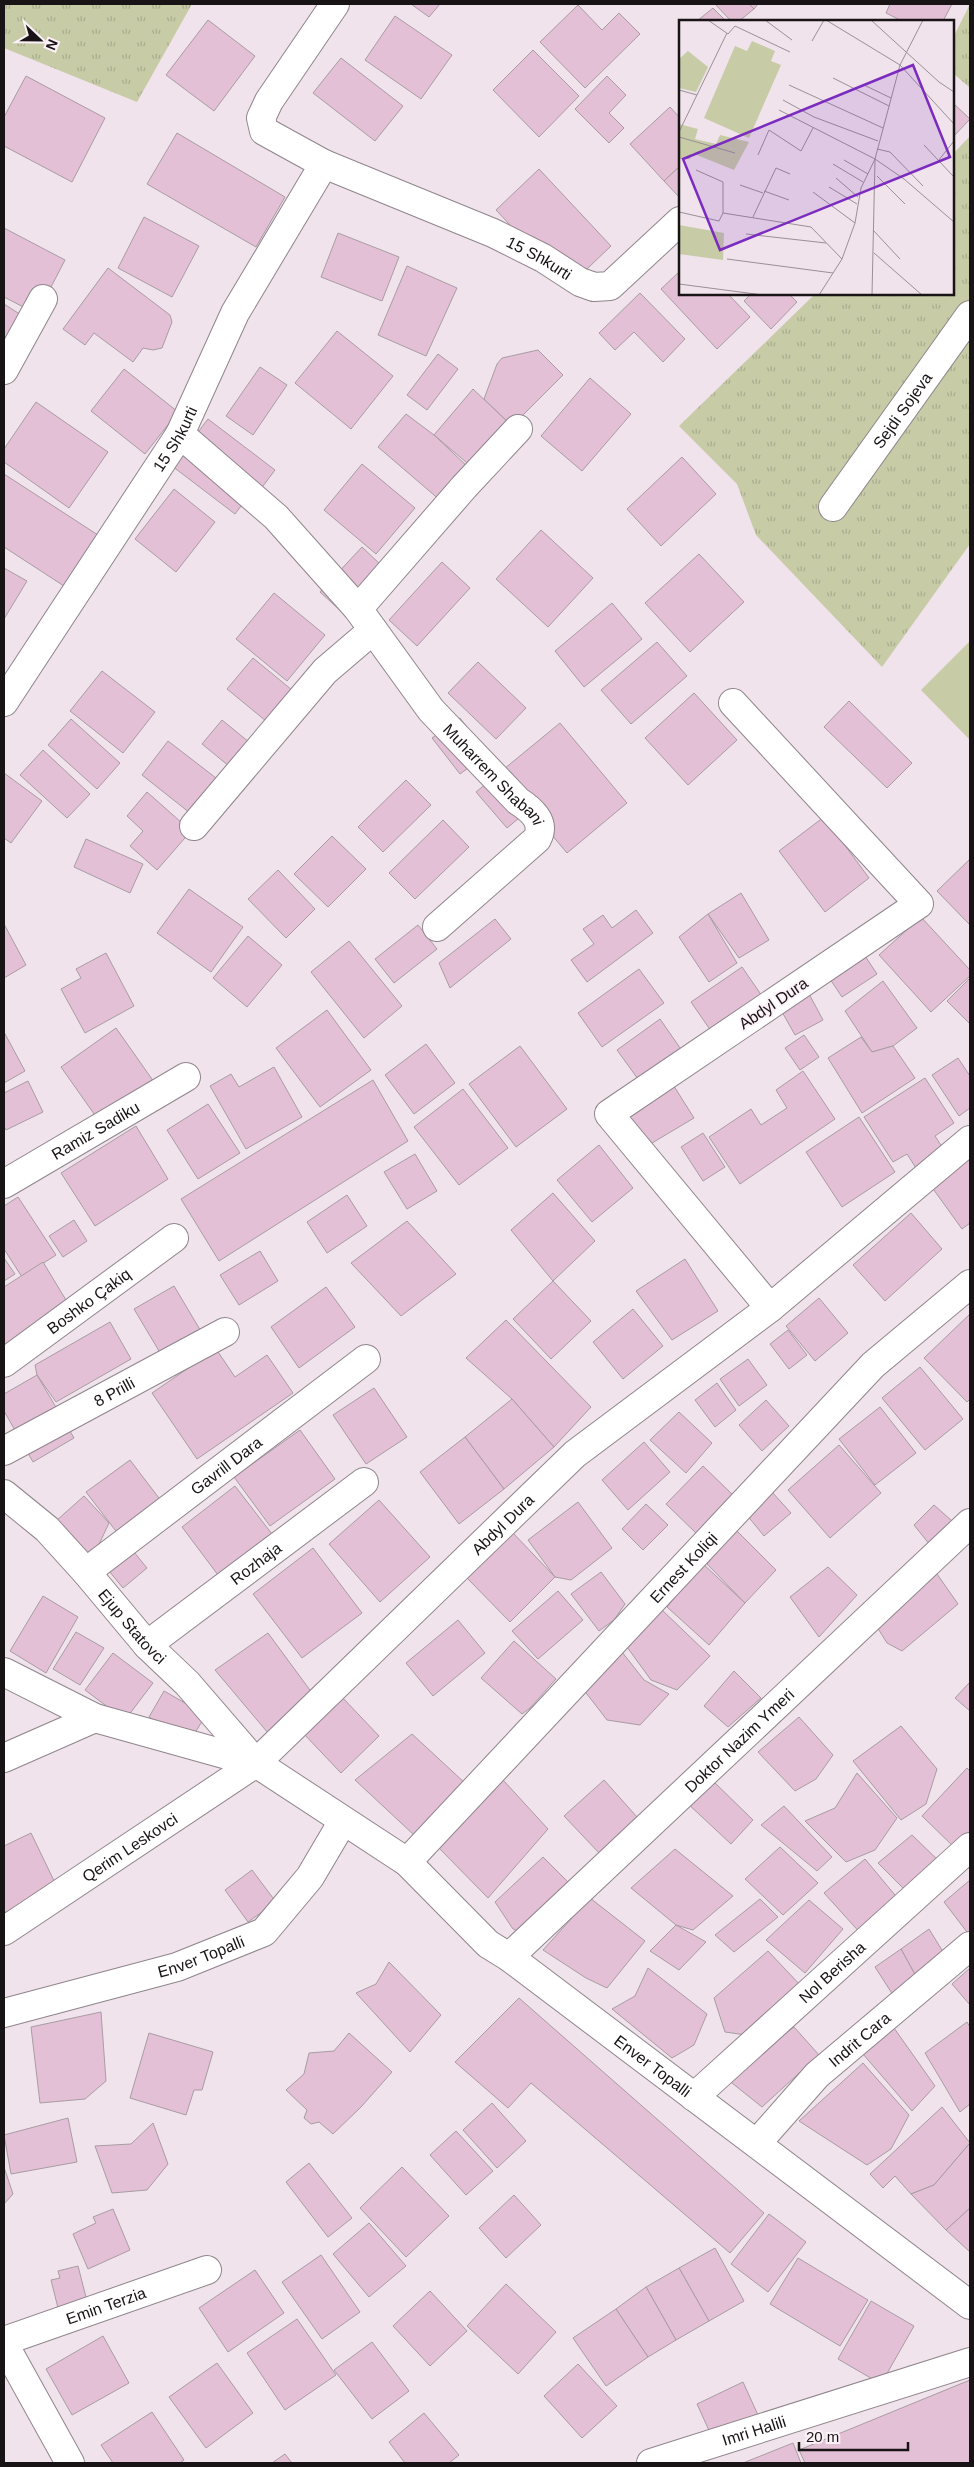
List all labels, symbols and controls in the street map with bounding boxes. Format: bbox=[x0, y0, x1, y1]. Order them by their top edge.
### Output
north arrow bbox=[15, 15, 65, 65]
inset map bbox=[679, 20, 954, 295]
text: N bbox=[43, 37, 61, 53]
street label: 15 Shkurti bbox=[504, 233, 575, 283]
street label: Sejdi Sojeva bbox=[870, 369, 935, 452]
street label: 15 Shkurti bbox=[150, 404, 200, 475]
street label: Muharrem Shabani bbox=[440, 720, 547, 827]
street label: Abdyl Dura bbox=[736, 974, 811, 1033]
street label: Ramiz Sadiku bbox=[49, 1098, 143, 1163]
street label: Boshko Çakiq bbox=[44, 1265, 134, 1337]
street label: 8 Prilli bbox=[91, 1374, 138, 1410]
street label: Gavrill Dara bbox=[188, 1433, 265, 1498]
street label: Abdyl Dura bbox=[468, 1491, 537, 1558]
street label: Ernest Koliqi bbox=[647, 1529, 721, 1606]
street label: Rozhaja bbox=[227, 1539, 285, 1588]
street label: Ejup Statovci bbox=[95, 1586, 169, 1667]
street label: Doktor Nazim Ymeri bbox=[682, 1686, 797, 1796]
street label: Qerim Leskovci bbox=[79, 1810, 181, 1885]
street label: Enver Topalli bbox=[156, 1933, 247, 1981]
street label: Nol Berisha bbox=[796, 1938, 869, 2007]
street label: Indrit Cara bbox=[826, 2009, 894, 2070]
street label: Enver Topalli bbox=[611, 2032, 694, 2100]
street label: Emin Terzia bbox=[64, 2284, 148, 2328]
street label: Imri Halili bbox=[720, 2413, 788, 2449]
scale bar bbox=[799, 2420, 908, 2452]
text: 20 m bbox=[806, 2428, 839, 2445]

